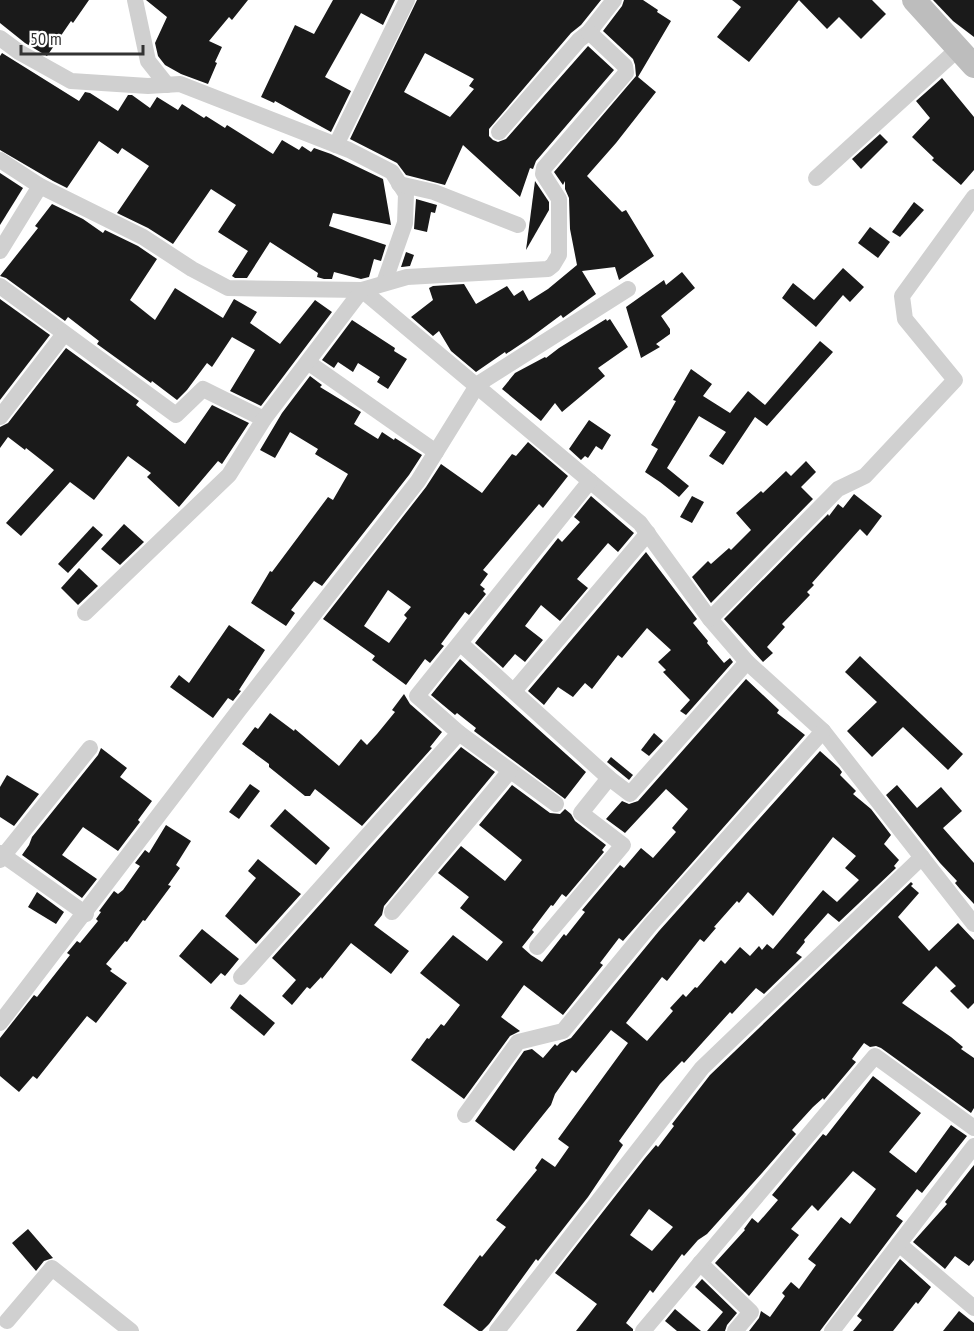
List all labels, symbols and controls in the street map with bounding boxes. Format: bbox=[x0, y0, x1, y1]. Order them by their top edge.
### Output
scale bar bbox=[21, 18, 142, 56]
text: 50 m bbox=[30, 27, 62, 50]

